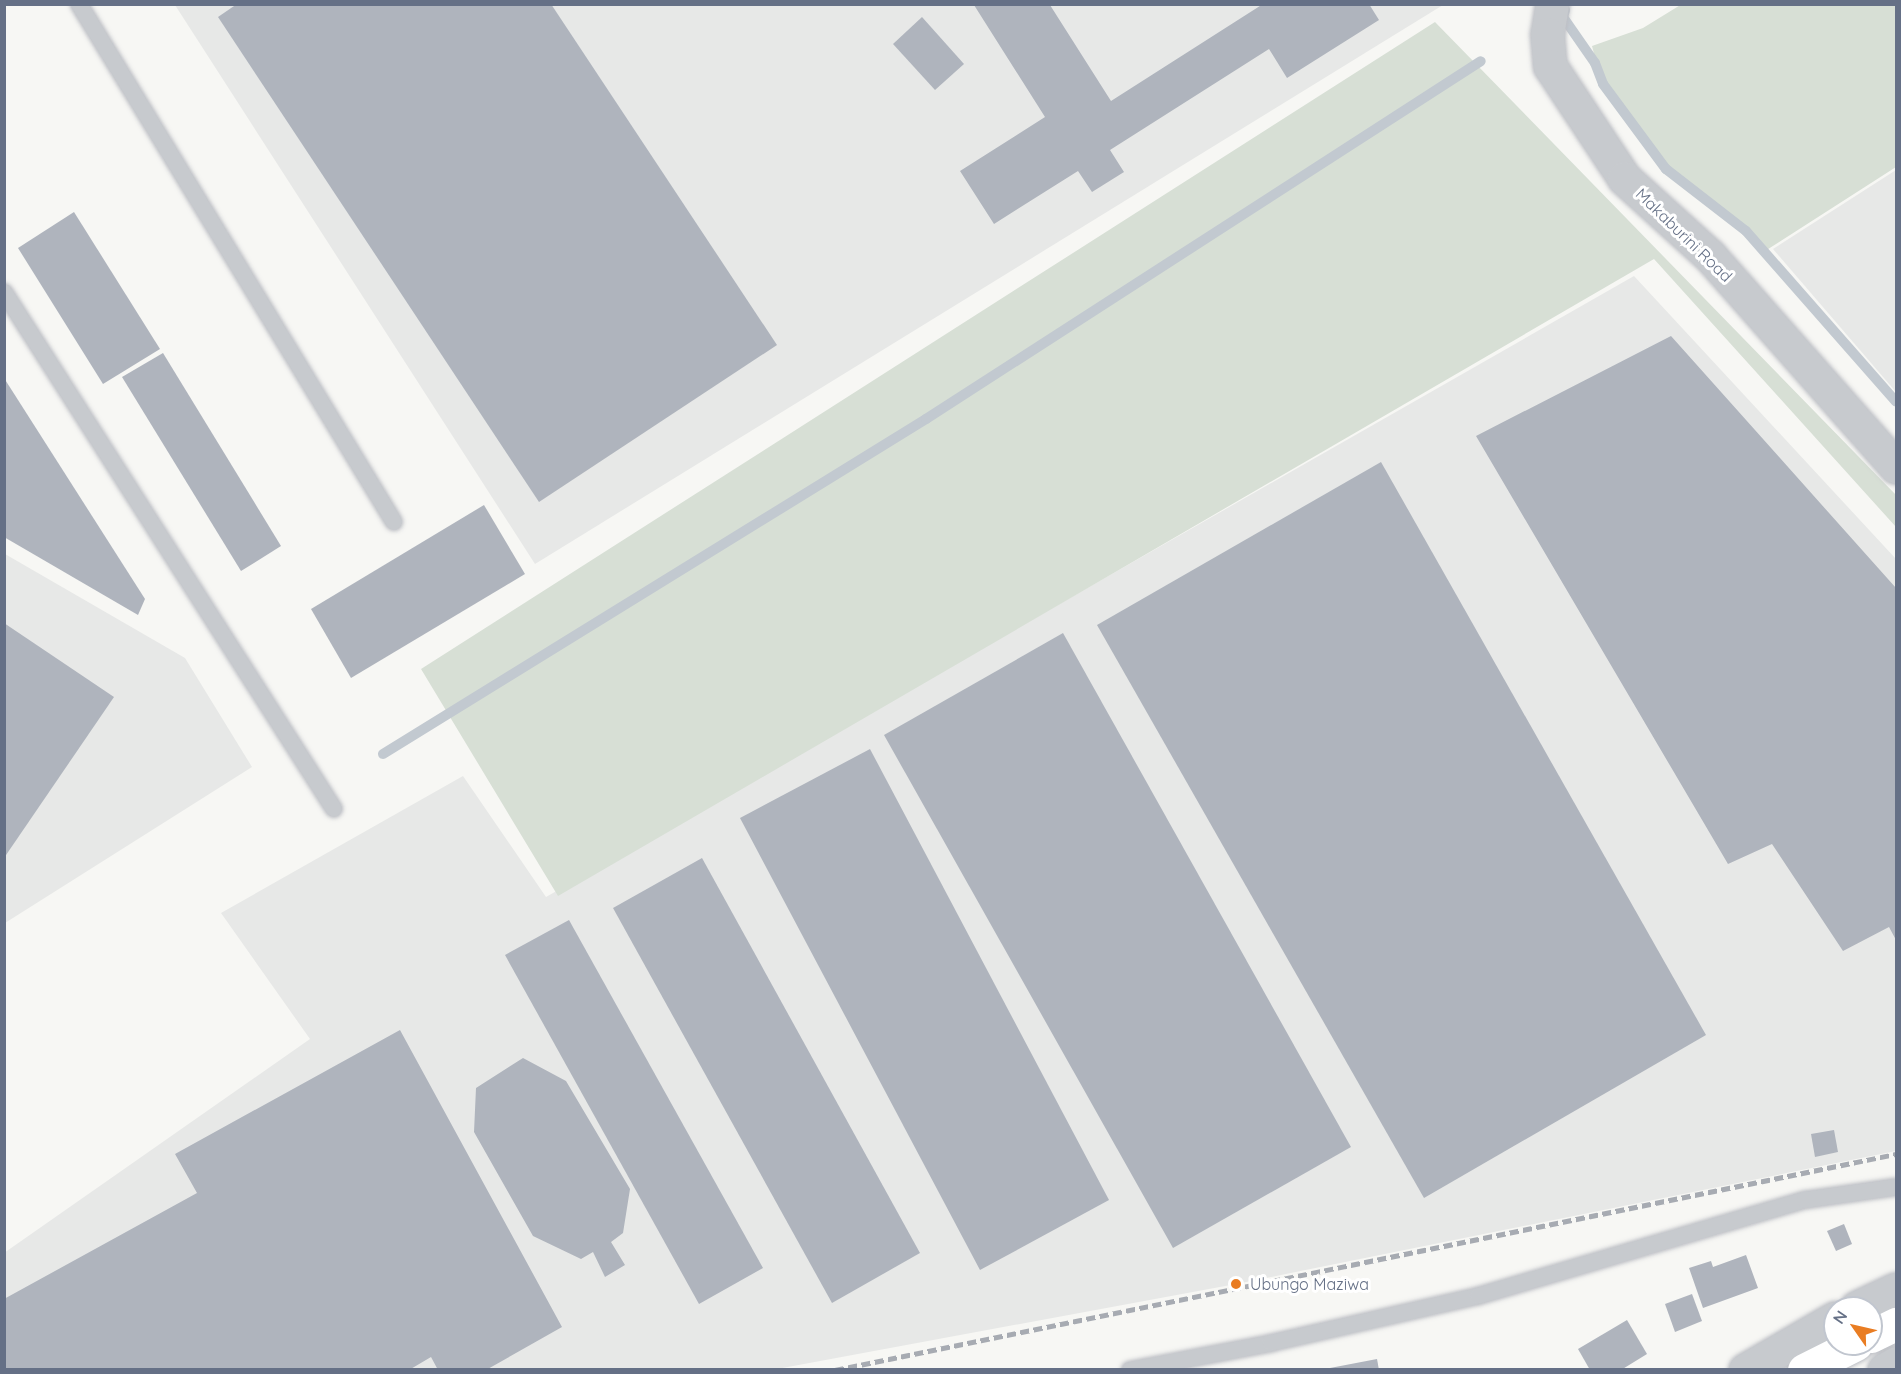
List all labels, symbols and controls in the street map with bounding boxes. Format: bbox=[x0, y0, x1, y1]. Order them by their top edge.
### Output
street label: Makaburini Road bbox=[1632, 184, 1736, 286]
place label: Ubungo Maziwa bbox=[1250, 1274, 1369, 1294]
marker: Ubungo Maziwa bbox=[1227, 1275, 1245, 1293]
north arrow bbox=[1823, 1296, 1883, 1356]
text: N bbox=[1828, 1307, 1851, 1328]

